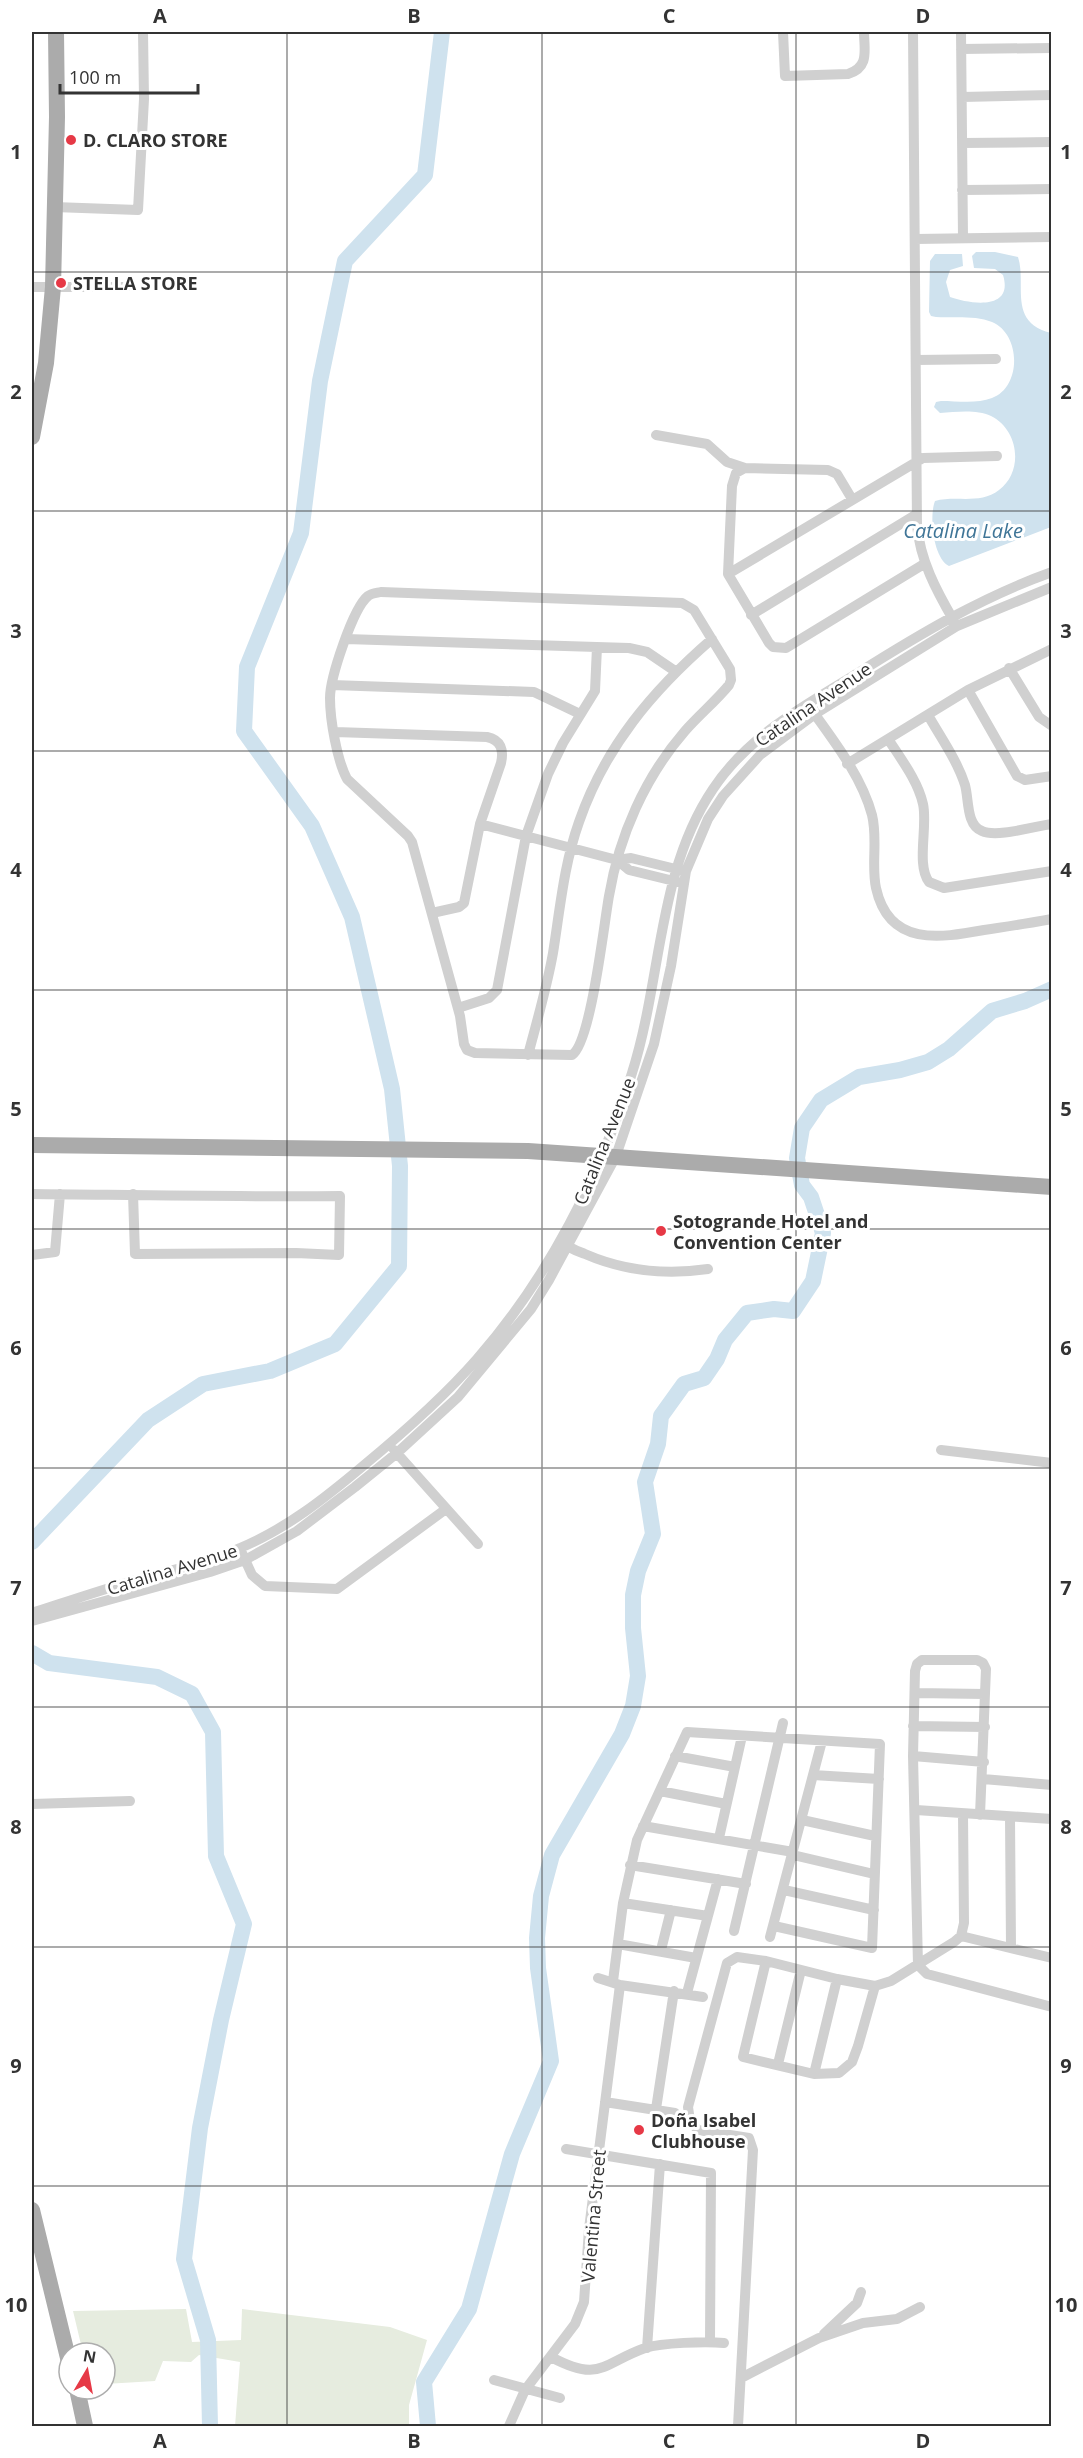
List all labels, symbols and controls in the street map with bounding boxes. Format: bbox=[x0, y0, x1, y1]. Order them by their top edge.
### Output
text: A bbox=[153, 2, 167, 29]
text: B bbox=[407, 2, 421, 29]
text: C bbox=[663, 2, 676, 29]
text: D bbox=[916, 2, 930, 29]
scale bar bbox=[60, 57, 198, 95]
text: 100 m bbox=[69, 65, 121, 89]
place label: D. CLARO STORE bbox=[83, 128, 228, 152]
marker: D. CLARO STORE bbox=[64, 133, 78, 147]
text: 1 bbox=[10, 138, 22, 165]
text: 1 bbox=[1060, 138, 1072, 165]
place label: STELLA STORE bbox=[73, 271, 197, 295]
marker: STELLA STORE bbox=[54, 276, 68, 290]
text: 2 bbox=[10, 378, 22, 405]
text: 2 bbox=[1060, 378, 1072, 405]
water label: Catalina Lake bbox=[903, 517, 1023, 544]
text: 3 bbox=[10, 617, 22, 644]
text: 3 bbox=[1060, 617, 1072, 644]
street label: Catalina Avenue bbox=[750, 656, 876, 752]
text: 4 bbox=[10, 856, 22, 883]
text: 4 bbox=[1060, 856, 1072, 883]
street label: Catalina Avenue bbox=[568, 1074, 640, 1208]
text: 5 bbox=[10, 1095, 22, 1122]
text: 5 bbox=[1060, 1095, 1072, 1122]
place label: Sotogrande Hotel and Convention Center bbox=[673, 1209, 868, 1254]
marker: Sotogrande Hotel and Convention Center bbox=[654, 1224, 668, 1238]
text: 6 bbox=[10, 1334, 22, 1361]
text: 6 bbox=[1060, 1334, 1072, 1361]
street label: Catalina Avenue bbox=[104, 1538, 240, 1600]
text: 7 bbox=[10, 1574, 22, 1601]
text: 7 bbox=[1060, 1574, 1072, 1601]
text: 8 bbox=[10, 1813, 22, 1840]
text: 8 bbox=[1060, 1813, 1072, 1840]
text: 9 bbox=[10, 2052, 22, 2079]
text: 9 bbox=[1060, 2052, 1072, 2079]
place label: Doña Isabel Clubhouse bbox=[651, 2108, 756, 2153]
marker: Doña Isabel Clubhouse bbox=[632, 2123, 646, 2137]
street label: Valentina Street bbox=[575, 2149, 611, 2283]
text: 10 bbox=[5, 2291, 27, 2318]
text: 10 bbox=[1055, 2291, 1077, 2318]
north arrow bbox=[57, 2341, 117, 2401]
text: N bbox=[81, 2344, 98, 2368]
text: A bbox=[153, 2427, 167, 2454]
text: B bbox=[407, 2427, 421, 2454]
text: C bbox=[663, 2427, 676, 2454]
text: D bbox=[916, 2427, 930, 2454]

